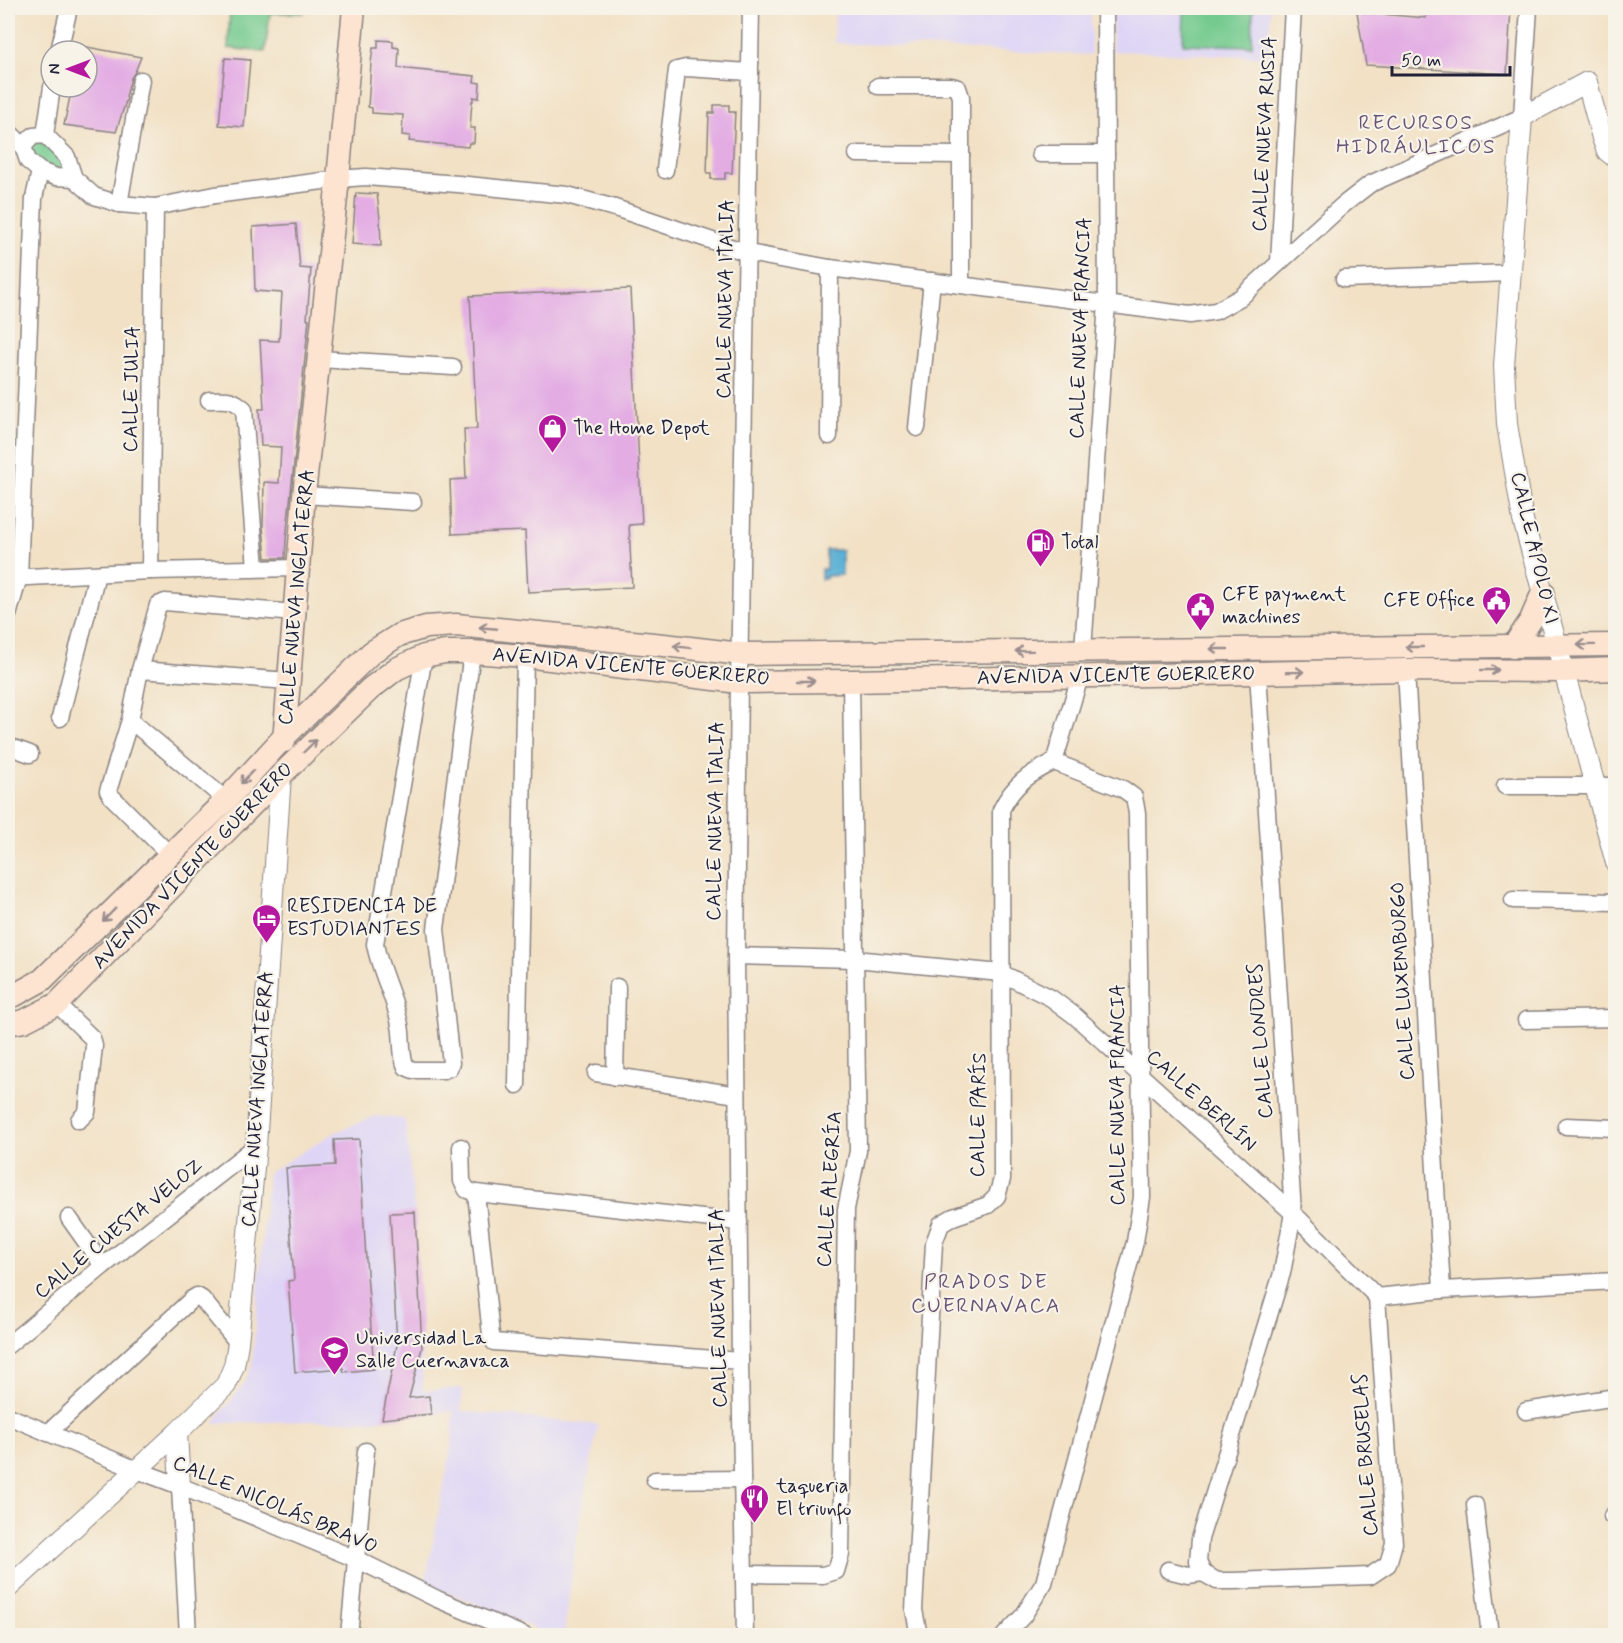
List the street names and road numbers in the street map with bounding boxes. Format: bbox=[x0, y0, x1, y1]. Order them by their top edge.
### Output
street label: CALLE NUEVA RUSIA bbox=[1246, 35, 1284, 233]
street label: CALLE NUEVA ITALIA bbox=[711, 199, 741, 399]
street label: CALLE NUEVA FRANCIA bbox=[1064, 217, 1098, 439]
street label: CALLE JULIA bbox=[117, 325, 147, 453]
street label: CALLE NUEVA INGLATERRA bbox=[272, 468, 322, 726]
street label: CALLE APOLO XI bbox=[1503, 469, 1565, 627]
street label: AVENIDA VICENTE GUERRERO bbox=[491, 641, 771, 693]
street label: AVENIDA VICENTE GUERRERO bbox=[977, 660, 1255, 692]
street label: CALLE NUEVA ITALIA bbox=[701, 721, 731, 921]
street label: AVENIDA VICENTE GUERRERO bbox=[87, 757, 299, 975]
street label: CALLE LUXEMBURGO bbox=[1384, 881, 1422, 1081]
street label: CALLE LONDRES bbox=[1242, 962, 1280, 1120]
street label: CALLE NUEVA INGLATERRA bbox=[236, 970, 280, 1228]
street label: CALLE NUEVA FRANCIA bbox=[1105, 984, 1132, 1206]
street label: CALLE BERLÍN bbox=[1140, 1044, 1262, 1158]
street label: CALLE PARÍS bbox=[964, 1052, 994, 1178]
street label: CALLE ALEGRÍA bbox=[811, 1110, 849, 1268]
street label: CALLE CUESTA VELOZ bbox=[29, 1152, 209, 1305]
street label: CALLE NUEVA ITALIA bbox=[704, 1208, 734, 1408]
street label: CALLE BRUSELAS bbox=[1347, 1373, 1385, 1537]
street label: CALLE NICOLÁS BRAVO bbox=[168, 1450, 382, 1560]

